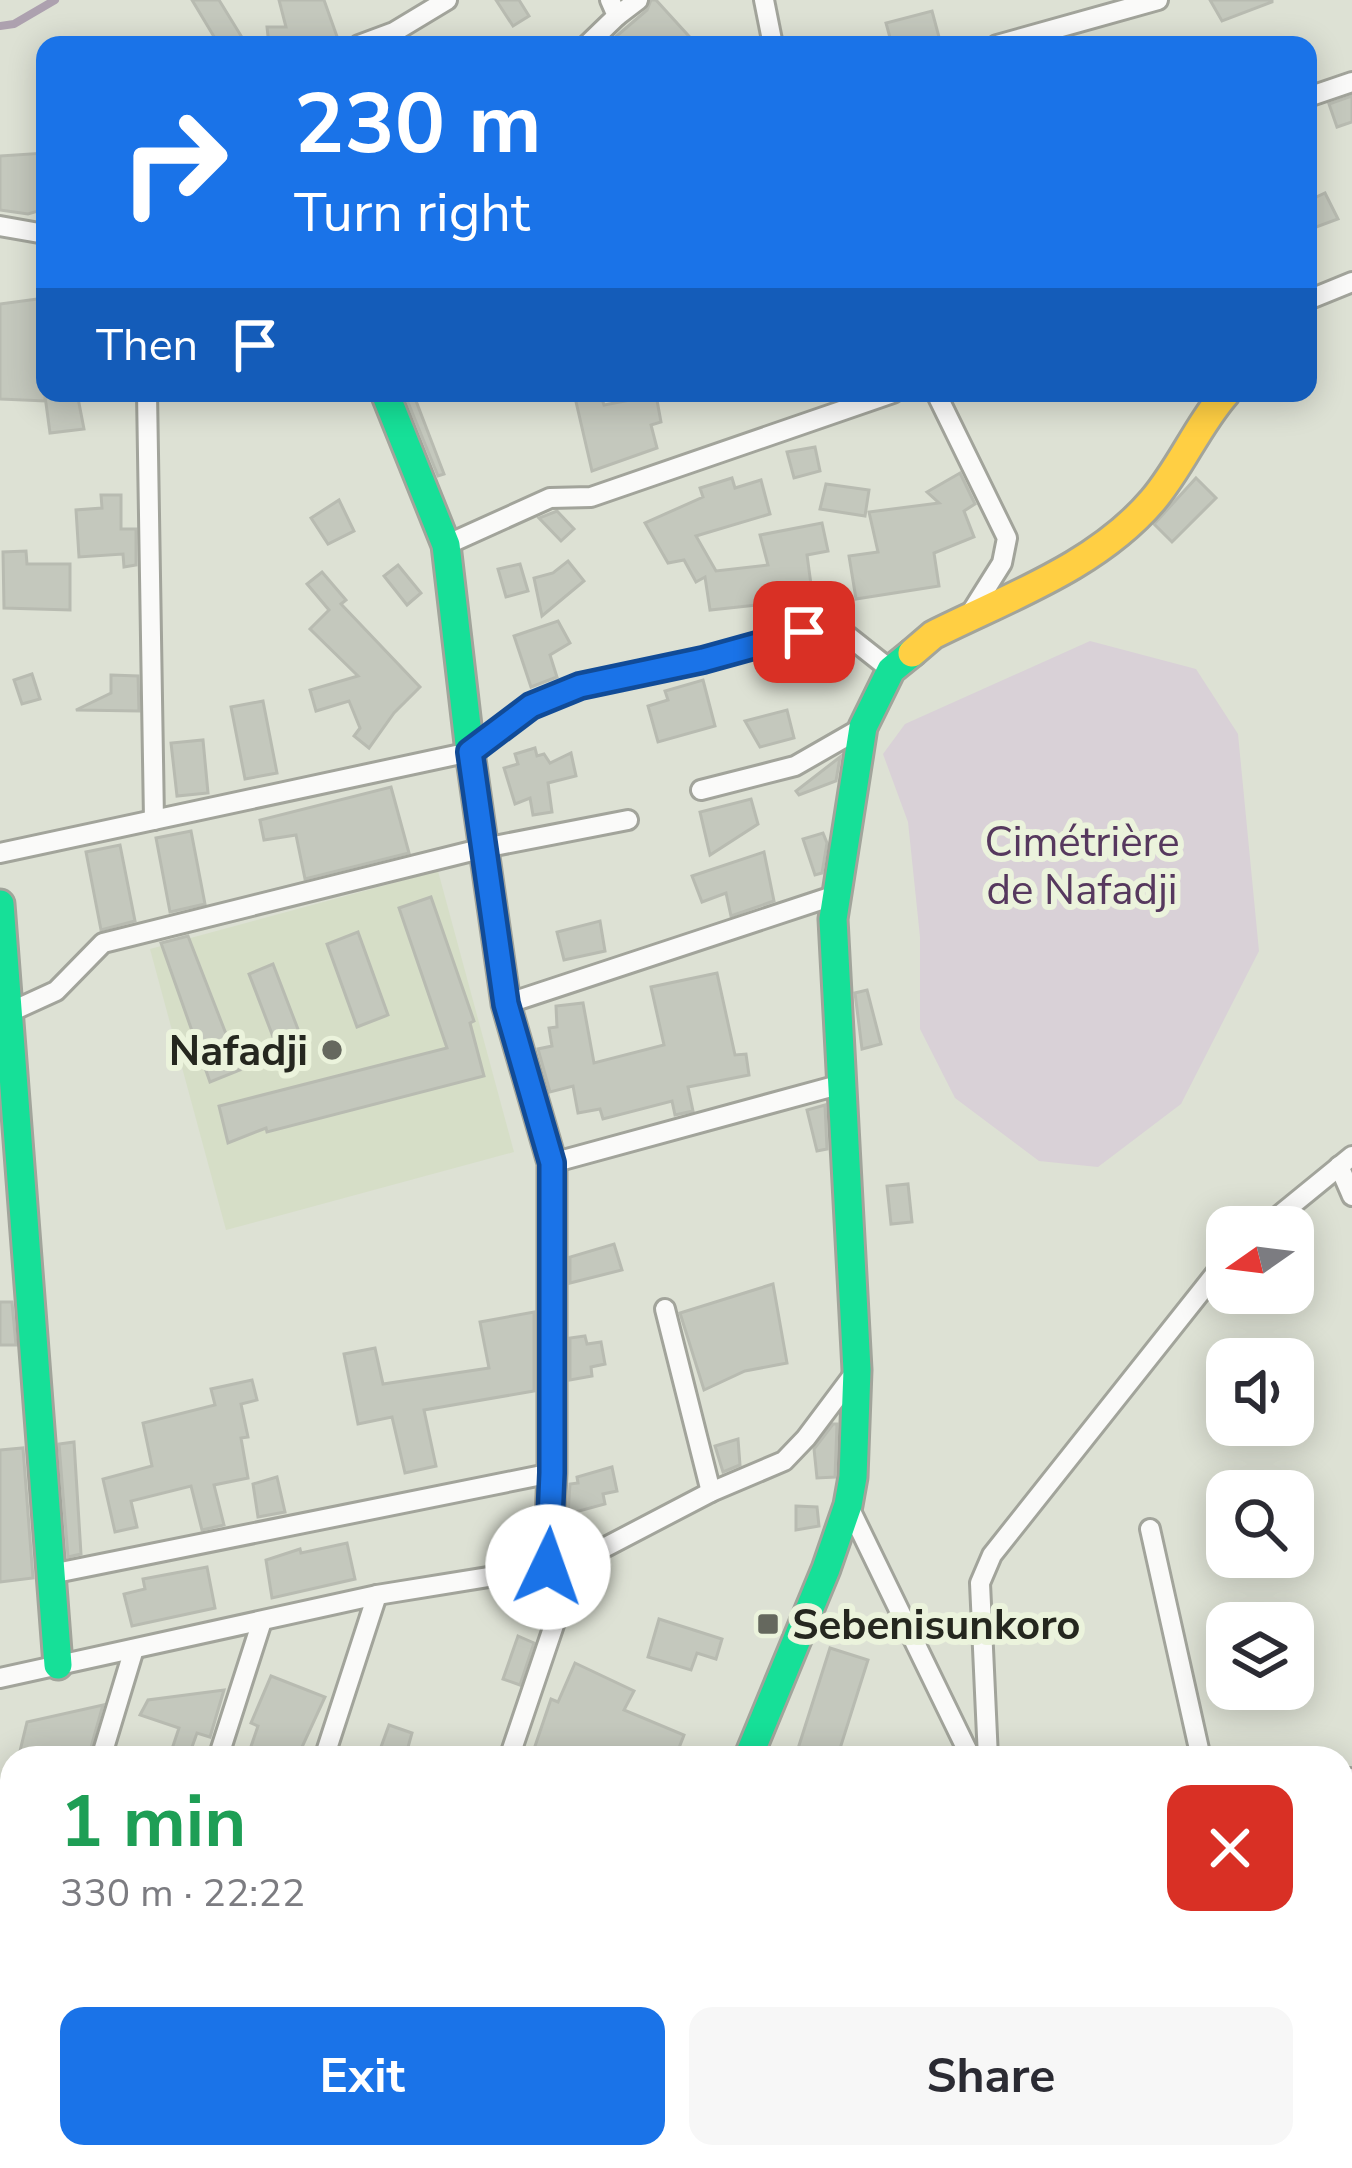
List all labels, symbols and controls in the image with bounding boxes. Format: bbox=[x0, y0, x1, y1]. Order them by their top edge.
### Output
text: 230 m bbox=[294, 67, 542, 182]
icon: right bbox=[96, 84, 252, 240]
text: Turn right bbox=[294, 176, 530, 250]
icon: arrive bbox=[222, 312, 288, 378]
text: Then bbox=[96, 315, 198, 376]
pin bbox=[753, 581, 855, 683]
icon: arrive bbox=[771, 599, 837, 665]
park label: Cimétrière de Nafadji bbox=[984, 814, 1180, 919]
place label: Nafadji bbox=[169, 1023, 308, 1080]
marker: Nafadji bbox=[319, 1037, 345, 1063]
north arrow bbox=[1206, 1206, 1314, 1314]
map controls bbox=[1206, 1206, 1314, 1710]
button: sound bbox=[1206, 1338, 1314, 1446]
button: search bbox=[1206, 1470, 1314, 1578]
position arrow bbox=[485, 1504, 611, 1630]
place label: Sebenisunkoro bbox=[792, 1597, 1081, 1654]
button: layers bbox=[1206, 1602, 1314, 1710]
marker: Sebenisunkoro bbox=[755, 1611, 781, 1637]
text: 1 min bbox=[60, 1773, 246, 1871]
button: close bbox=[1167, 1785, 1293, 1911]
text: 330 m · 22:22 bbox=[60, 1867, 305, 1920]
button: Exit bbox=[60, 2007, 665, 2145]
button: Share bbox=[689, 2007, 1293, 2145]

